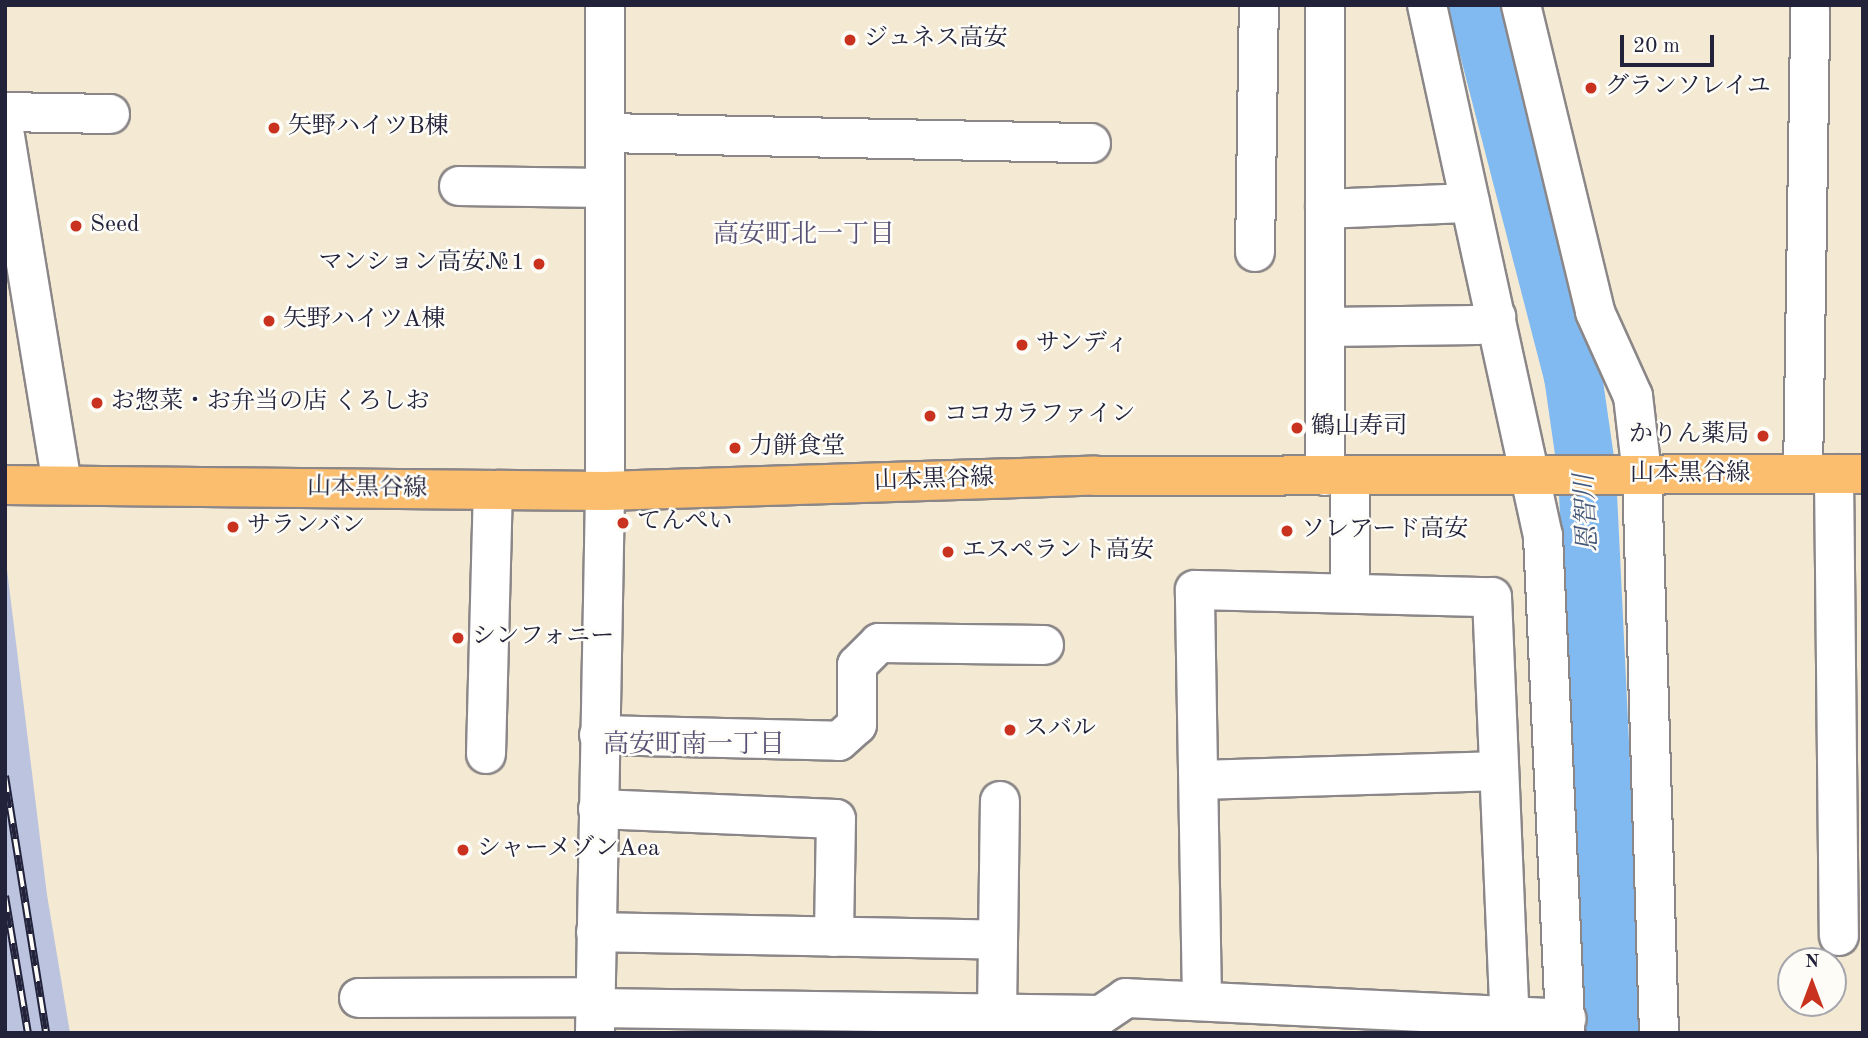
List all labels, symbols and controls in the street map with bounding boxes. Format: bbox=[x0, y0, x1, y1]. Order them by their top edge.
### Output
scale bar bbox=[1623, 21, 1717, 65]
place label: ジュネス高安 bbox=[864, 26, 1008, 54]
marker: ジュネス高安 bbox=[842, 32, 858, 48]
text: 20 m bbox=[1633, 36, 1680, 57]
place label: グランソレイユ bbox=[1605, 74, 1773, 102]
marker: グランソレイユ bbox=[1583, 80, 1599, 96]
place label: 矢野ハイツB棟 bbox=[288, 114, 449, 142]
marker: 矢野ハイツB棟 bbox=[266, 120, 282, 136]
place label: Seed bbox=[90, 212, 139, 240]
marker: Seed bbox=[68, 218, 84, 234]
district label: 高安町北一丁目 bbox=[713, 220, 895, 252]
place label: マンション高安№1 bbox=[317, 250, 525, 278]
marker: マンション高安№1 bbox=[531, 256, 547, 272]
place label: 矢野ハイツA棟 bbox=[283, 307, 445, 335]
marker: 矢野ハイツA棟 bbox=[261, 313, 277, 329]
place label: サンディ bbox=[1036, 331, 1132, 359]
marker: サンディ bbox=[1014, 337, 1030, 353]
place label: お惣菜・お弁当の店 くろしお bbox=[111, 389, 430, 417]
marker: お惣菜・お弁当の店 くろしお bbox=[89, 395, 105, 411]
place label: ココカラファイン bbox=[944, 402, 1136, 430]
marker: ココカラファイン bbox=[922, 408, 938, 424]
place label: 鶴山寿司 bbox=[1311, 414, 1407, 442]
marker: 鶴山寿司 bbox=[1289, 420, 1305, 436]
place label: かりん薬局 bbox=[1629, 422, 1749, 450]
marker: かりん薬局 bbox=[1755, 428, 1771, 444]
place label: 力餅食堂 bbox=[749, 434, 845, 462]
marker: 力餅食堂 bbox=[727, 440, 743, 456]
street label: 山本黒谷線 bbox=[1630, 461, 1750, 489]
street label: 山本黒谷線 bbox=[874, 465, 994, 497]
water label: 恩智川 bbox=[1570, 473, 1606, 553]
street label: 山本黒谷線 bbox=[307, 474, 427, 504]
place label: てんぺい bbox=[637, 509, 733, 537]
place label: サランバン bbox=[247, 513, 367, 541]
marker: てんぺい bbox=[615, 515, 631, 531]
place label: ソレアード高安 bbox=[1301, 517, 1468, 545]
marker: サランバン bbox=[225, 519, 241, 535]
marker: ソレアード高安 bbox=[1279, 523, 1295, 539]
place label: エスペラント高安 bbox=[962, 538, 1154, 566]
marker: エスペラント高安 bbox=[940, 544, 956, 560]
place label: シンフォニー bbox=[472, 624, 616, 652]
marker: シンフォニー bbox=[450, 630, 466, 646]
place label: スバル bbox=[1024, 716, 1096, 744]
marker: スバル bbox=[1002, 722, 1018, 738]
district label: 高安町南一丁目 bbox=[603, 730, 785, 762]
place label: シャーメゾンAea bbox=[477, 836, 662, 864]
marker: シャーメゾンAea bbox=[455, 842, 471, 858]
north arrow bbox=[1777, 947, 1847, 1017]
text: N bbox=[1805, 953, 1819, 972]

